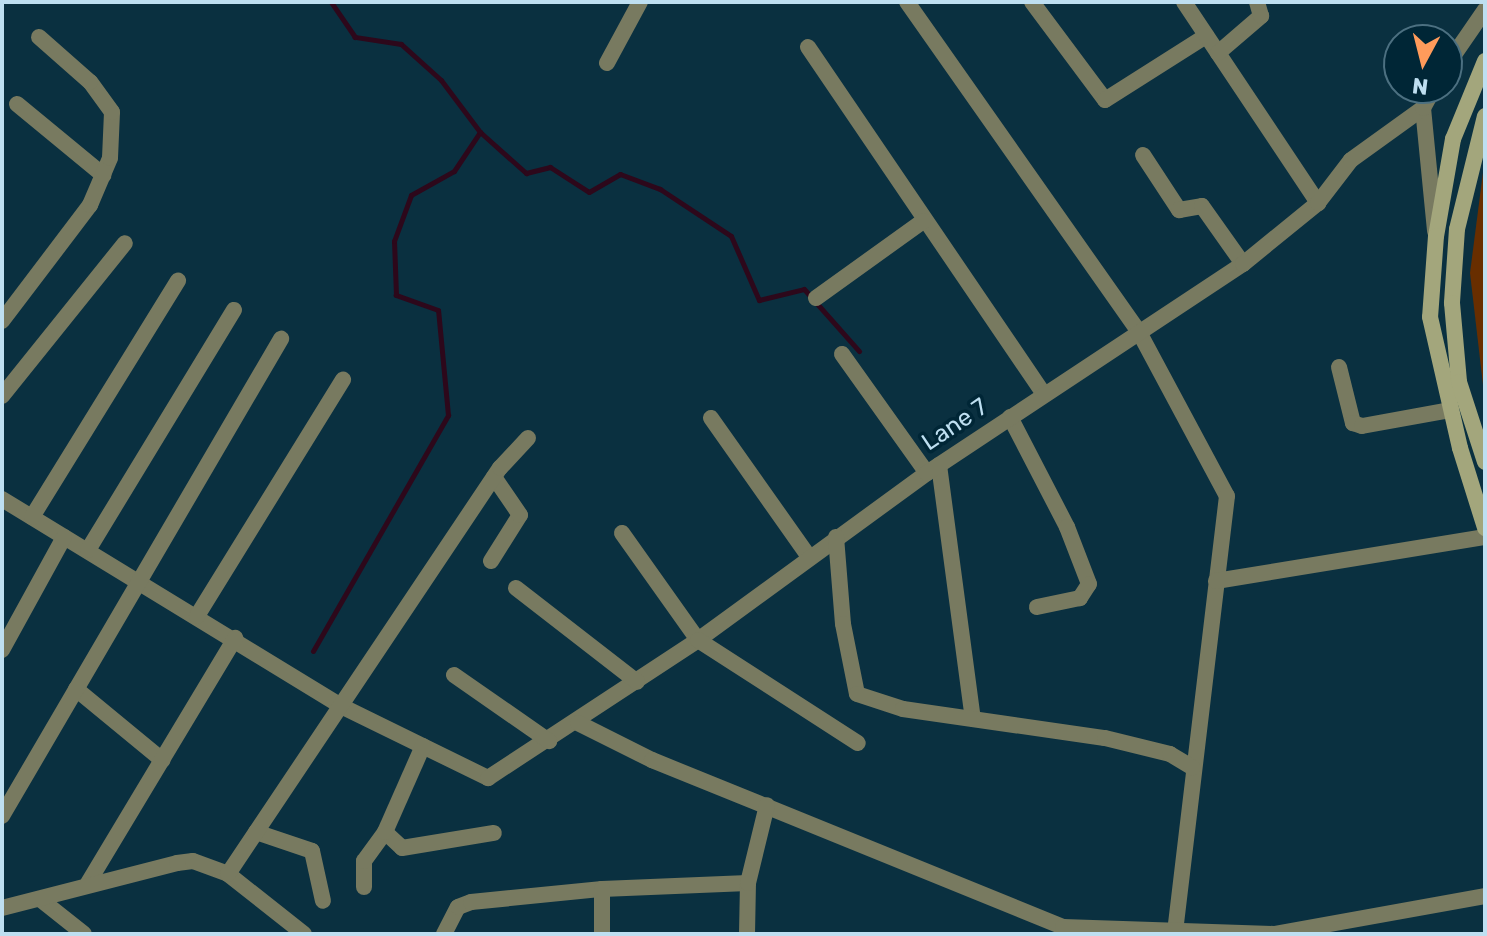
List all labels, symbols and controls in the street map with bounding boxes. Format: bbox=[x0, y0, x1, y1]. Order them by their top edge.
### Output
north arrow bbox=[1383, 24, 1463, 104]
text: N bbox=[1411, 72, 1430, 101]
street label: Lane 7 bbox=[917, 393, 993, 457]

